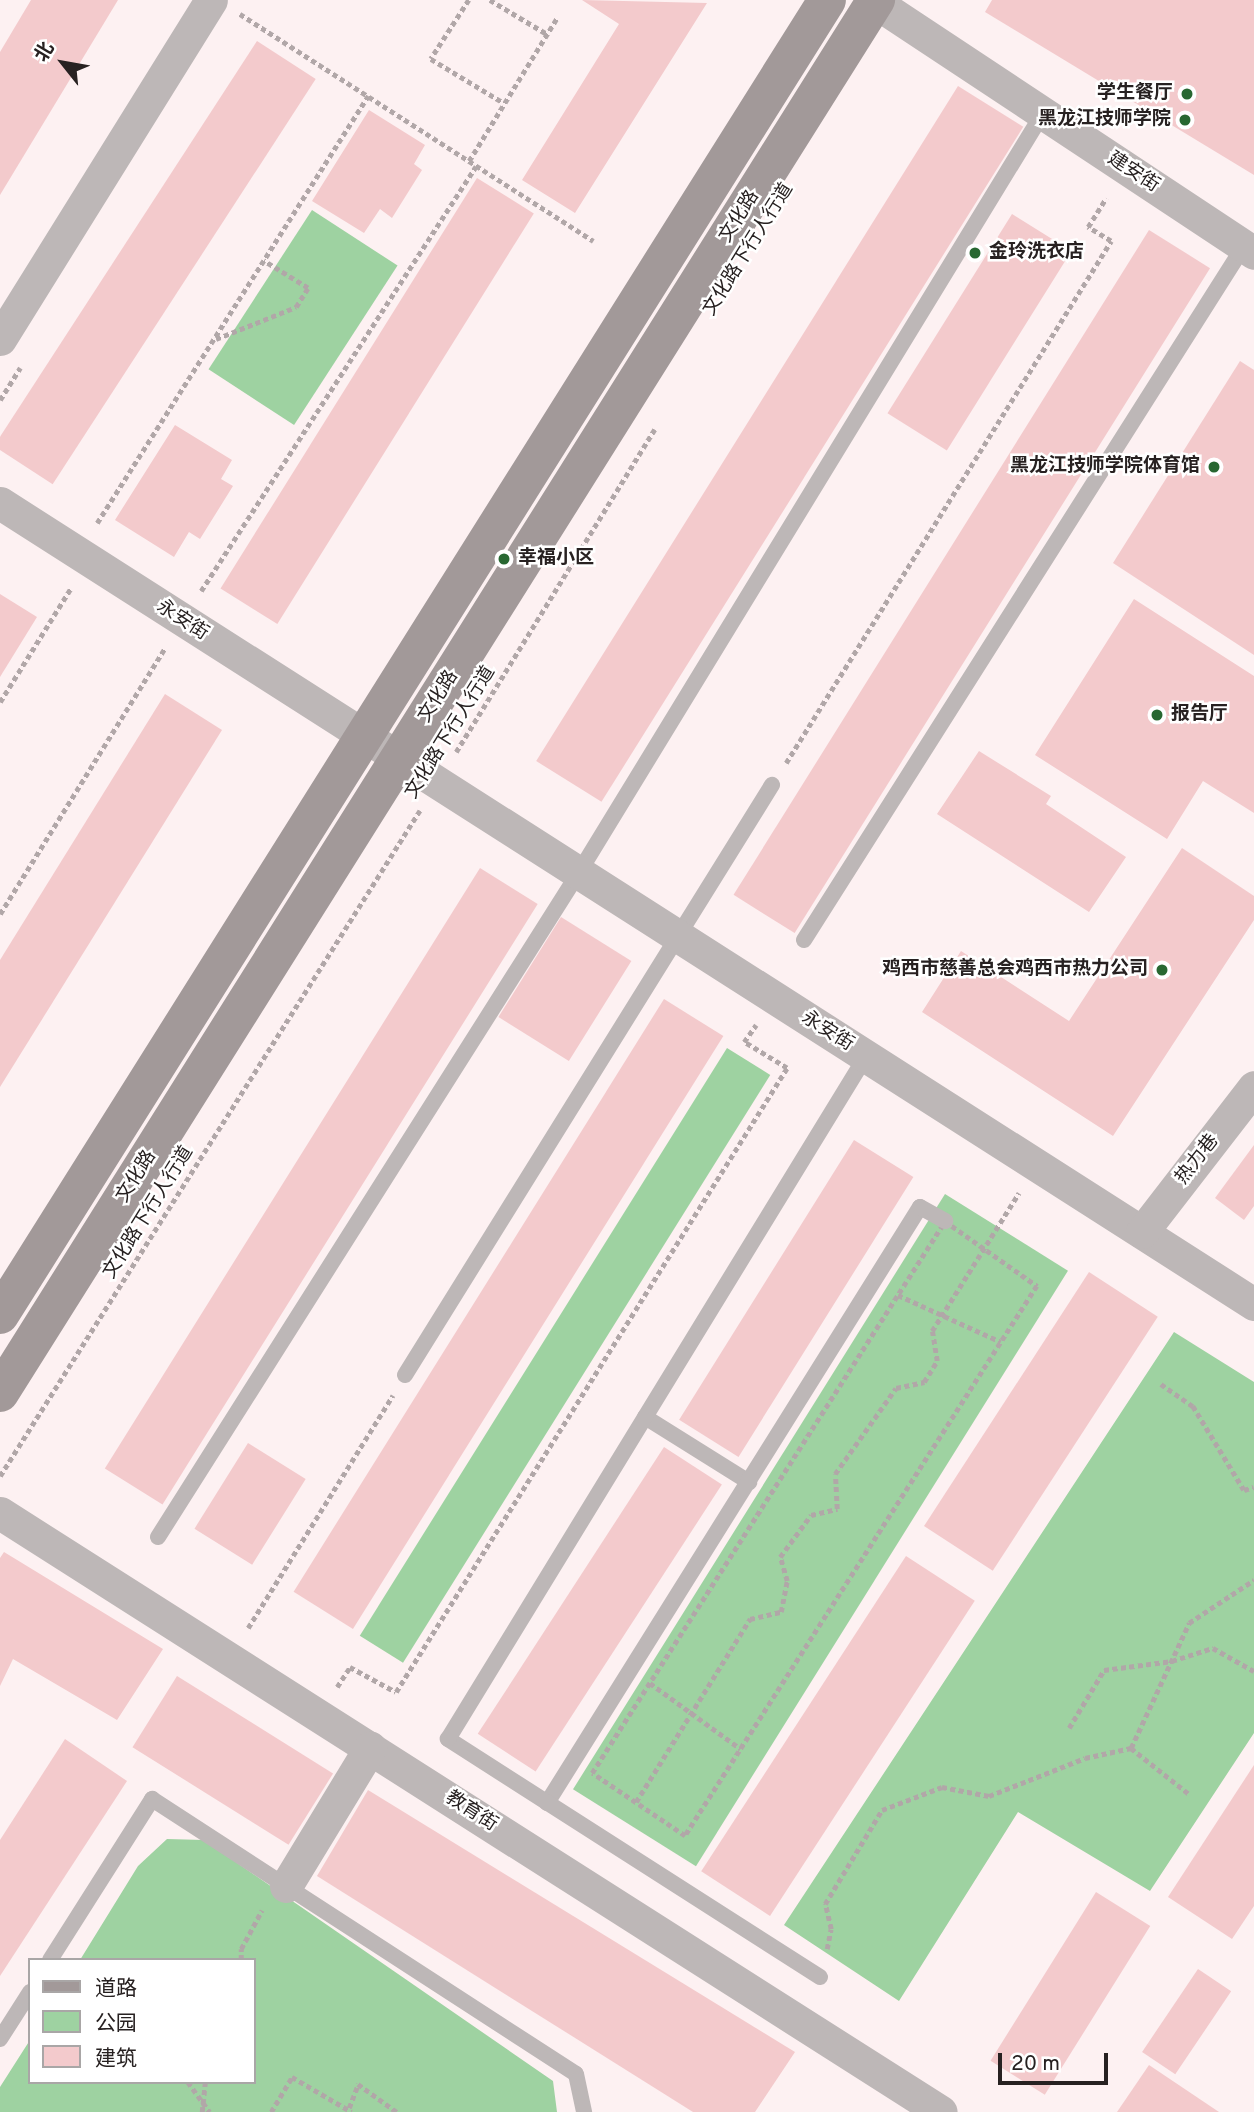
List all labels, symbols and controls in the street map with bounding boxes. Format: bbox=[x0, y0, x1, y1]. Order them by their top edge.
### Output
north arrow bbox=[28, 28, 98, 98]
text: 北 bbox=[30, 38, 60, 67]
place label: 学生餐厅 bbox=[1097, 83, 1173, 105]
marker: 学生餐厅 bbox=[1179, 86, 1195, 102]
place label: 黑龙江技师学院 bbox=[1038, 109, 1171, 131]
marker: 黑龙江技师学院 bbox=[1177, 112, 1193, 128]
street label: 建安街 bbox=[1103, 148, 1163, 198]
street label: 文化路下行人行道 bbox=[699, 180, 799, 320]
street label: 文化路 bbox=[715, 187, 765, 247]
place label: 金玲洗衣店 bbox=[989, 242, 1084, 264]
marker: 金玲洗衣店 bbox=[967, 245, 983, 261]
place label: 黑龙江技师学院体育馆 bbox=[1010, 456, 1200, 478]
marker: 黑龙江技师学院体育馆 bbox=[1206, 459, 1222, 475]
place label: 幸福小区 bbox=[518, 548, 594, 570]
marker: 幸福小区 bbox=[496, 551, 512, 567]
street label: 永安街 bbox=[152, 596, 212, 646]
street label: 文化路下行人行道 bbox=[401, 663, 501, 803]
street label: 文化路 bbox=[414, 667, 464, 727]
place label: 报告厅 bbox=[1171, 704, 1228, 726]
marker: 报告厅 bbox=[1149, 707, 1165, 723]
place label: 鸡西市慈善总会鸡西市热力公司 bbox=[882, 959, 1148, 981]
marker: 鸡西市慈善总会鸡西市热力公司 bbox=[1154, 962, 1170, 978]
street label: 永安街 bbox=[797, 1007, 857, 1057]
street label: 热力巷 bbox=[1171, 1131, 1225, 1189]
street label: 文化路下行人行道 bbox=[99, 1143, 199, 1283]
street label: 文化路 bbox=[112, 1147, 162, 1207]
street label: 教育街 bbox=[441, 1787, 501, 1837]
legend bbox=[28, 1958, 256, 2084]
text: 道路 bbox=[95, 1976, 137, 2003]
text: 公园 bbox=[95, 2011, 137, 2038]
scale bar bbox=[1002, 2038, 1112, 2082]
text: 建筑 bbox=[95, 2046, 137, 2073]
text: 20 m bbox=[1011, 2051, 1060, 2078]

